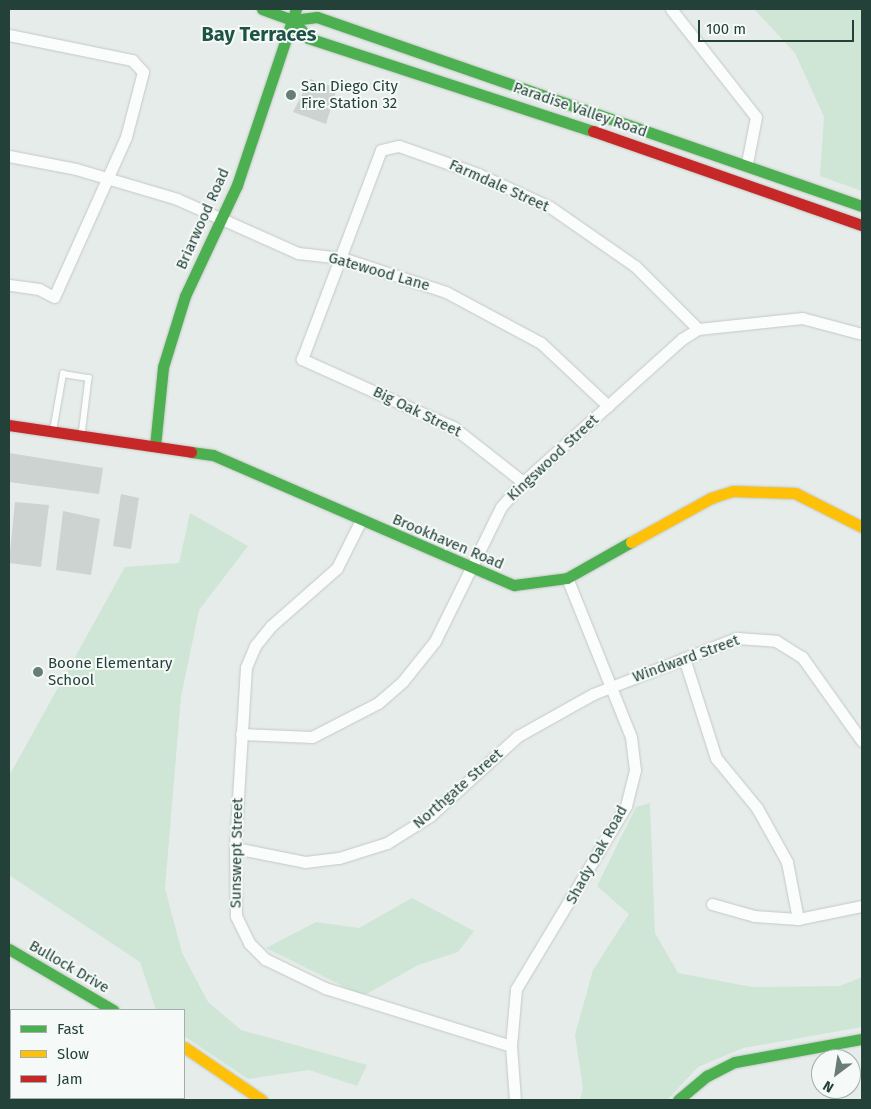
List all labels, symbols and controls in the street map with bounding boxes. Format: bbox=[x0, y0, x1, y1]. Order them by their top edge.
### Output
scale bar bbox=[701, 10, 857, 42]
text: 100 m bbox=[706, 20, 746, 38]
district label: Bay Terraces bbox=[201, 22, 317, 46]
place label: San Diego City Fire Station 32 bbox=[301, 77, 398, 112]
street label: Paradise Valley Road bbox=[511, 79, 649, 141]
marker: San Diego City Fire Station 32 bbox=[285, 89, 297, 101]
street label: Farmdale Street bbox=[446, 156, 552, 216]
street label: Briarwood Road bbox=[173, 166, 233, 272]
street label: Gatewood Lane bbox=[326, 249, 432, 295]
street label: Big Oak Street bbox=[370, 383, 464, 441]
street label: Kingswood Street bbox=[504, 411, 602, 505]
street label: Brookhaven Road bbox=[390, 510, 506, 574]
street label: Windward Street bbox=[630, 631, 742, 687]
place label: Boone Elementary School bbox=[48, 654, 172, 689]
marker: Boone Elementary School bbox=[32, 666, 44, 678]
street label: Northgate Street bbox=[410, 745, 506, 833]
street label: Sunswept Street bbox=[227, 798, 247, 908]
street label: Shady Oak Road bbox=[562, 802, 632, 908]
street label: Bullock Drive bbox=[26, 937, 112, 997]
legend bbox=[10, 1009, 185, 1099]
text: Fast bbox=[57, 1020, 84, 1038]
text: Slow bbox=[57, 1045, 89, 1063]
north arrow bbox=[811, 1049, 861, 1099]
text: Jam bbox=[57, 1070, 83, 1088]
text: N bbox=[820, 1077, 837, 1096]

